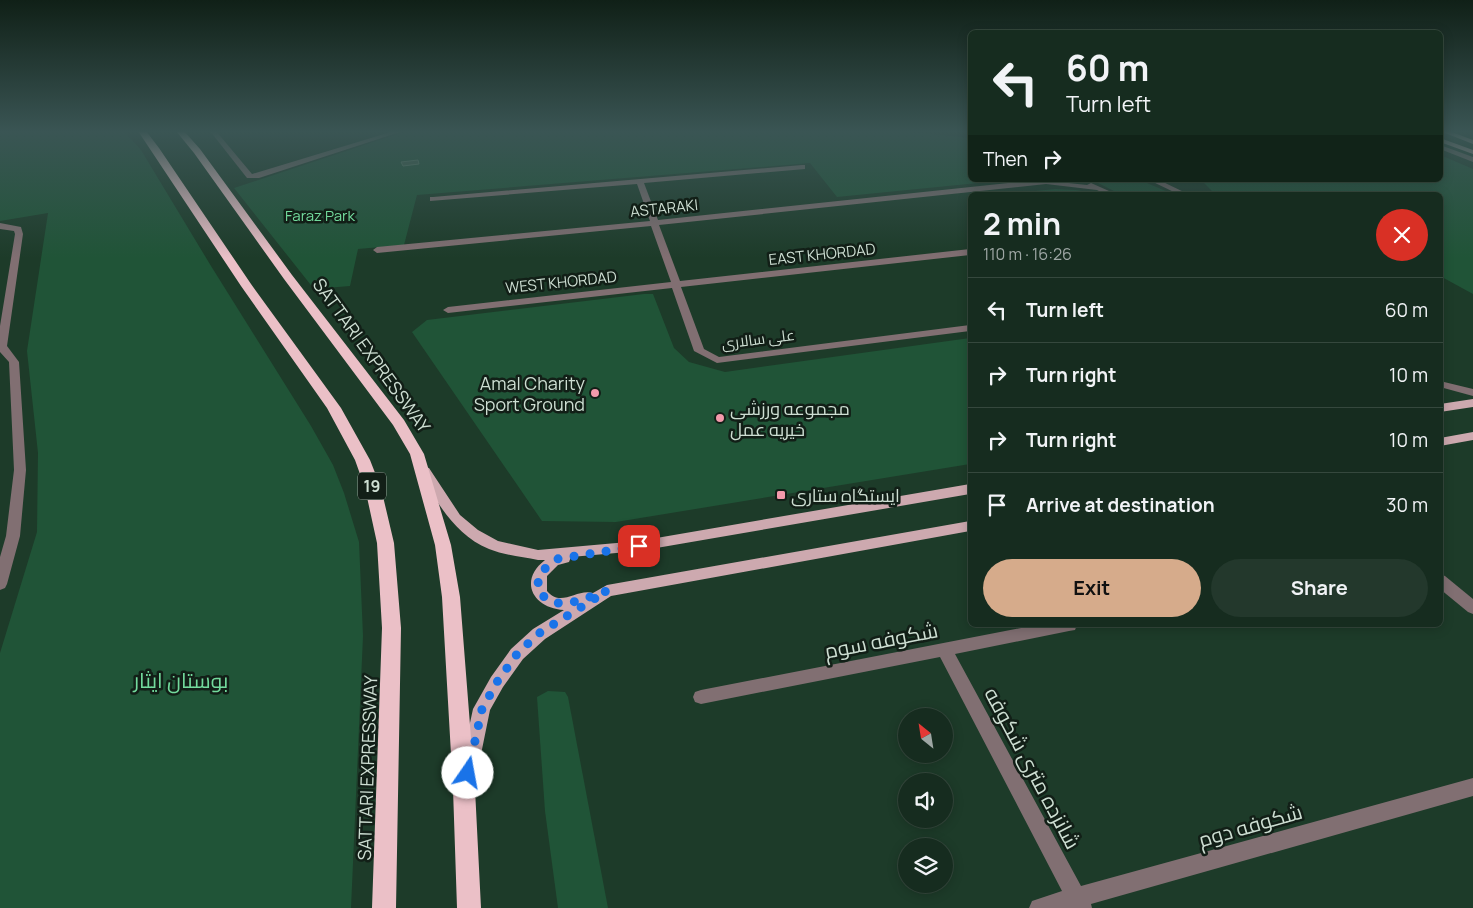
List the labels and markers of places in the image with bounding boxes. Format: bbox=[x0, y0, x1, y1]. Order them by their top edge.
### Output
place label: Amal Charity Sport Ground bbox=[474, 371, 585, 416]
marker: Amal Charity Sport Ground bbox=[589, 387, 601, 399]
place label: مجموعه ورزشی خیریه عمل bbox=[730, 396, 850, 441]
marker: مجموعه ورزشی خیریه عمل bbox=[714, 412, 726, 424]
place label: ایستگاه ستاری bbox=[791, 483, 900, 507]
marker: ایستگاه ستاری bbox=[775, 489, 787, 501]
pin bbox=[618, 525, 660, 567]

